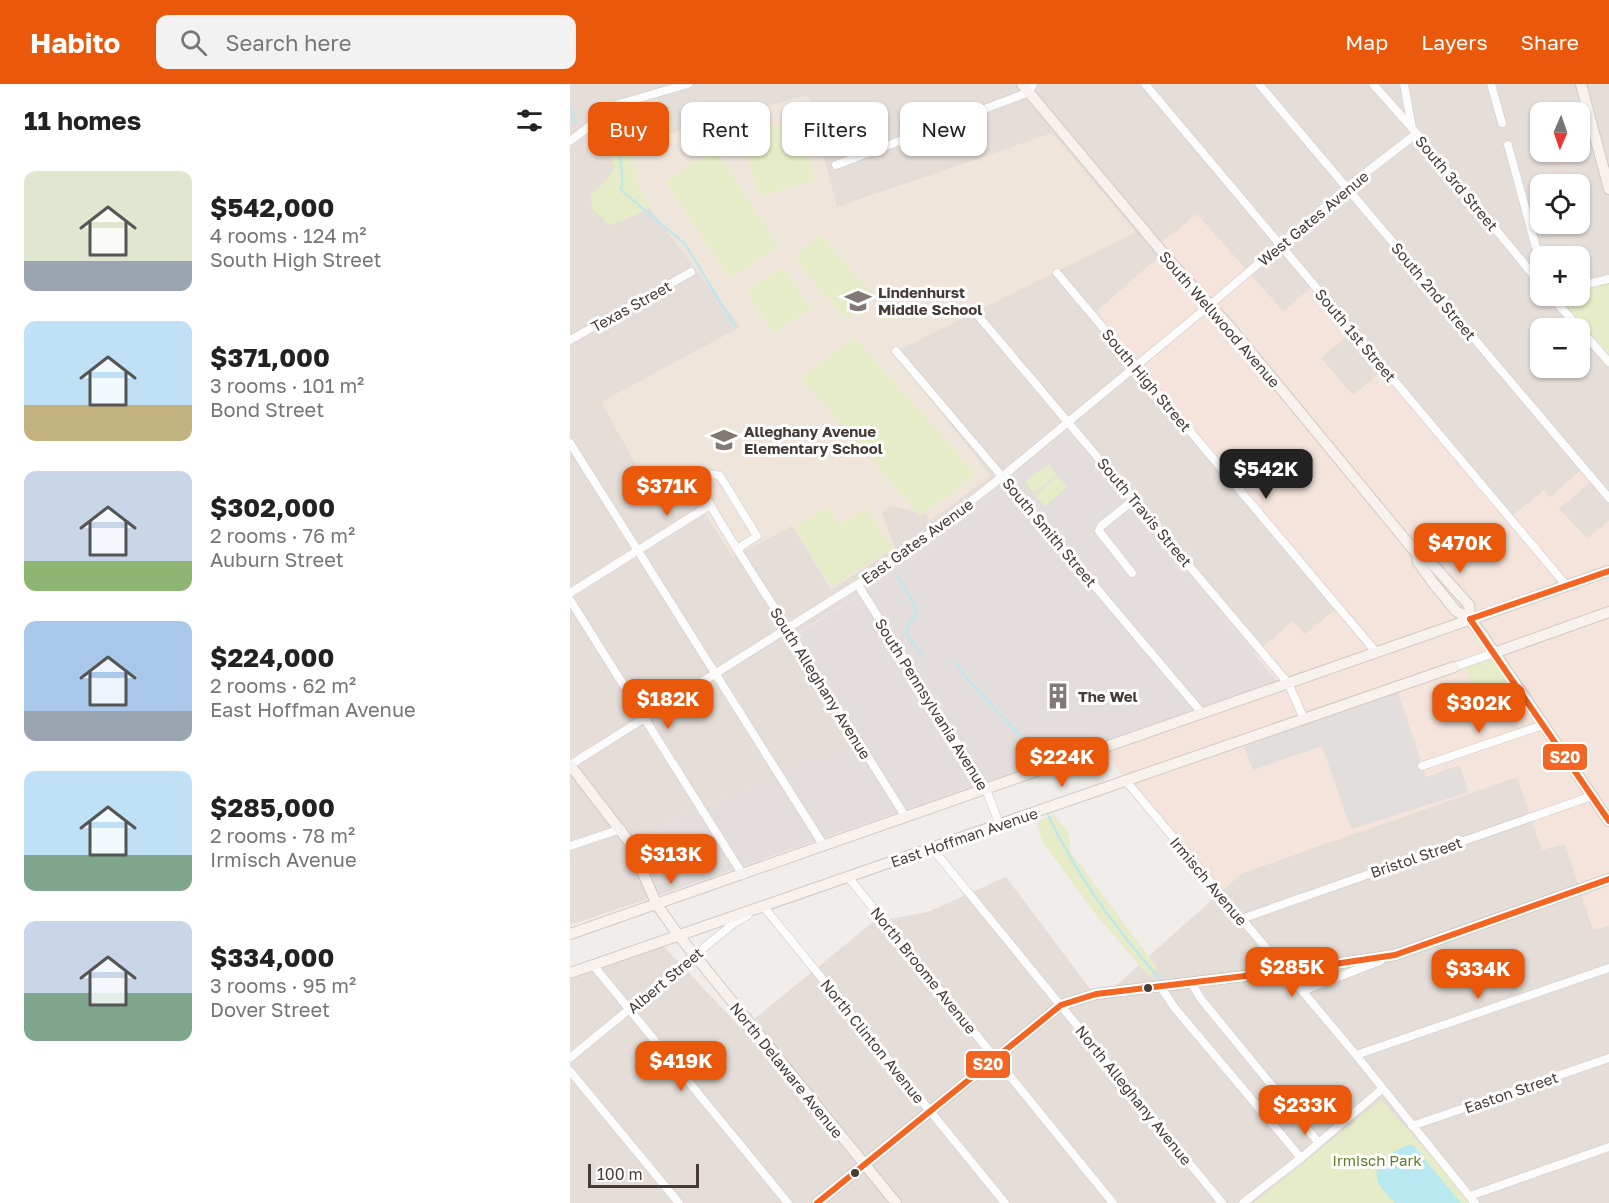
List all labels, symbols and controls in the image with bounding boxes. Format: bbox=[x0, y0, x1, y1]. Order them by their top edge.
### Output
search box bbox=[156, 15, 576, 69]
text: Habito bbox=[30, 26, 120, 59]
icon: search bbox=[177, 26, 210, 59]
text: Search here bbox=[225, 29, 351, 56]
text: Map bbox=[1345, 29, 1388, 55]
text: Layers bbox=[1421, 29, 1488, 55]
text: Share bbox=[1521, 29, 1579, 55]
chip: Buy bbox=[588, 102, 669, 156]
chip: Rent bbox=[681, 102, 770, 156]
chip: Filters bbox=[782, 102, 888, 156]
chip: New bbox=[900, 102, 987, 156]
north arrow bbox=[1530, 102, 1590, 162]
map controls bbox=[1530, 102, 1590, 378]
icon: filters bbox=[513, 104, 546, 137]
text: 11 homes bbox=[24, 105, 141, 136]
street label: South 3rd Street bbox=[1412, 132, 1502, 234]
street label: West Gates Avenue bbox=[1254, 166, 1372, 269]
button: locate bbox=[1530, 174, 1590, 234]
text: $542,000 bbox=[210, 192, 334, 223]
icon: home bbox=[72, 195, 144, 267]
text: 4 rooms · 124 m² bbox=[210, 223, 367, 247]
street label: South 2nd Street bbox=[1388, 239, 1480, 343]
button: + bbox=[1530, 246, 1590, 306]
text: South High Street bbox=[210, 247, 382, 271]
street label: South Wellwood Avenue bbox=[1156, 247, 1284, 391]
street label: Texas Street bbox=[588, 277, 674, 335]
place label: Lindenhurst Middle School bbox=[878, 283, 982, 318]
street label: South 1st Street bbox=[1312, 285, 1400, 385]
school or university icon: Lindenhurst Middle School bbox=[843, 286, 873, 316]
button: − bbox=[1530, 318, 1590, 378]
street label: South High Street bbox=[1099, 325, 1195, 435]
text: $371,000 bbox=[210, 342, 330, 373]
icon: home bbox=[72, 345, 144, 417]
text: 3 rooms · 101 m² bbox=[210, 373, 364, 397]
text: Bond Street bbox=[210, 397, 324, 421]
place label: Alleghany Avenue Elementary School bbox=[744, 422, 883, 457]
school or university icon: Alleghany Avenue Elementary School bbox=[709, 425, 739, 455]
pin: $542K bbox=[1224, 449, 1308, 500]
street label: South Travis Street bbox=[1094, 454, 1196, 570]
text: $542K bbox=[1234, 456, 1298, 480]
pin: $371K bbox=[625, 466, 709, 517]
text: $371K bbox=[636, 473, 698, 497]
street label: South Smith Street bbox=[999, 474, 1101, 590]
text: $302,000 bbox=[210, 492, 335, 523]
street label: East Gates Avenue bbox=[858, 494, 976, 587]
icon: home bbox=[72, 495, 144, 567]
text: 2 rooms · 76 m² bbox=[210, 523, 355, 547]
pin: $470K bbox=[1418, 523, 1502, 574]
text: $470K bbox=[1428, 530, 1492, 554]
text: Auburn Street bbox=[210, 547, 344, 571]
street label: South Alleghany Avenue bbox=[767, 604, 875, 762]
street label: South Pennsylvania Avenue bbox=[872, 615, 993, 793]
text: $224,000 bbox=[210, 642, 334, 673]
icon: home bbox=[72, 645, 144, 717]
text: 2 rooms · 62 m² bbox=[210, 673, 356, 697]
pin: $182K bbox=[626, 679, 710, 730]
building icon: The Wel bbox=[1043, 681, 1073, 711]
pin: $302K bbox=[1437, 683, 1521, 734]
text: $182K bbox=[636, 686, 700, 710]
place label: The Wel bbox=[1078, 687, 1138, 705]
text: $302K bbox=[1446, 690, 1512, 714]
text: East Hoffman Avenue bbox=[210, 697, 416, 721]
pin: $224K bbox=[1020, 737, 1104, 788]
line badge: S20 bbox=[1542, 743, 1588, 771]
text: $224K bbox=[1030, 744, 1094, 768]
text: S20 bbox=[1550, 747, 1580, 767]
text: $285,000 bbox=[210, 792, 335, 823]
icon: home bbox=[72, 795, 144, 867]
street label: East Hoffman Avenue bbox=[888, 803, 1040, 871]
text: 2 rooms · 78 m² bbox=[210, 823, 355, 847]
street label: Irmisch Avenue bbox=[1167, 833, 1251, 929]
street label: Bristol Street bbox=[1368, 833, 1464, 881]
pin: $313K bbox=[629, 834, 713, 885]
text: $313K bbox=[640, 841, 702, 865]
text: Irmisch Avenue bbox=[210, 847, 357, 871]
street label: North Broome Avenue bbox=[867, 903, 981, 1037]
text: $334,000 bbox=[210, 942, 334, 973]
street label: Albert Street bbox=[624, 943, 706, 1017]
icon: home bbox=[72, 945, 144, 1017]
pin: $285K bbox=[1250, 947, 1334, 998]
pin: $334K bbox=[1436, 949, 1520, 1000]
text: $285K bbox=[1259, 954, 1325, 978]
text: $334K bbox=[1446, 956, 1510, 980]
text: 3 rooms · 95 m² bbox=[210, 973, 356, 997]
street label: North Clinton Avenue bbox=[817, 975, 929, 1107]
unlabelled marker bbox=[1142, 982, 1154, 994]
text: Dover Street bbox=[210, 997, 330, 1021]
street label: North Delaware Avenue bbox=[727, 999, 847, 1142]
street label: North Alleghany Avenue bbox=[1072, 1022, 1196, 1169]
pin: $419K bbox=[639, 1041, 723, 1092]
text: $419K bbox=[649, 1048, 713, 1072]
line badge: S20 bbox=[965, 1050, 1011, 1079]
text: S20 bbox=[973, 1054, 1003, 1074]
street label: Easton Street bbox=[1462, 1068, 1560, 1116]
pin: $233K bbox=[1263, 1085, 1347, 1136]
text: $233K bbox=[1273, 1092, 1337, 1116]
park label: Irmisch Park bbox=[1332, 1151, 1422, 1169]
scale bar bbox=[588, 1161, 699, 1188]
text: 100 m bbox=[597, 1164, 643, 1184]
unlabelled marker bbox=[849, 1167, 861, 1179]

